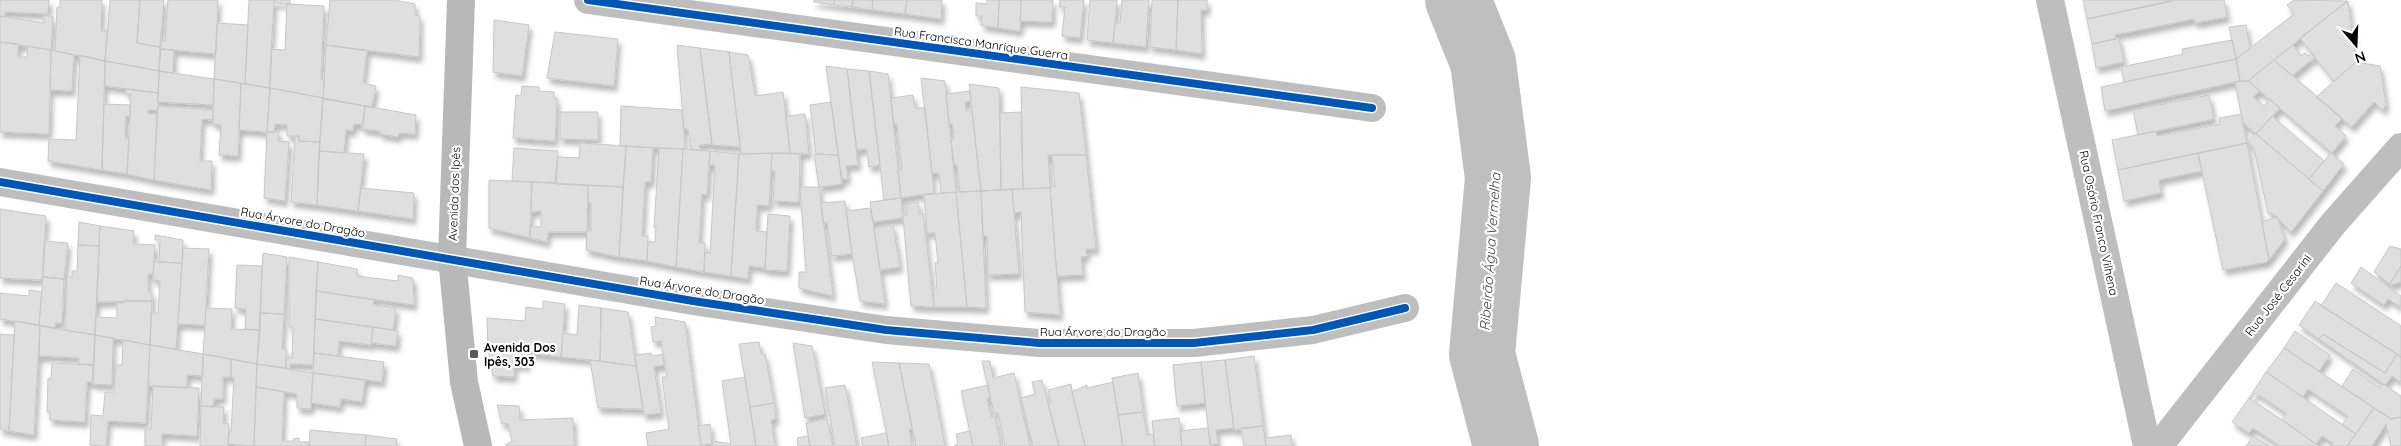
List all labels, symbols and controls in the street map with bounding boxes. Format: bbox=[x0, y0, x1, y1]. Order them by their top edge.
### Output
north arrow bbox=[2331, 20, 2381, 70]
street label: Rua Francisca Manrique Guerra bbox=[893, 23, 1069, 63]
text: N bbox=[2352, 47, 2368, 67]
street label: Avenida dos Ipês bbox=[445, 146, 463, 241]
street label: Rua Osório Franco Vilhena bbox=[2076, 149, 2122, 297]
water label: Ribeirão Água Vermelha bbox=[1475, 171, 1505, 332]
street label: Rua Árvore do Dragão bbox=[239, 204, 367, 240]
street label: Rua José Cesarini bbox=[2241, 251, 2315, 339]
street label: Rua Árvore do Dragão bbox=[638, 273, 766, 307]
street label: Rua Árvore do Dragão bbox=[1040, 324, 1166, 339]
place label: Avenida Dos Ipês, 303 bbox=[484, 340, 556, 369]
marker: Avenida Dos Ipês, 303 bbox=[468, 348, 480, 360]

